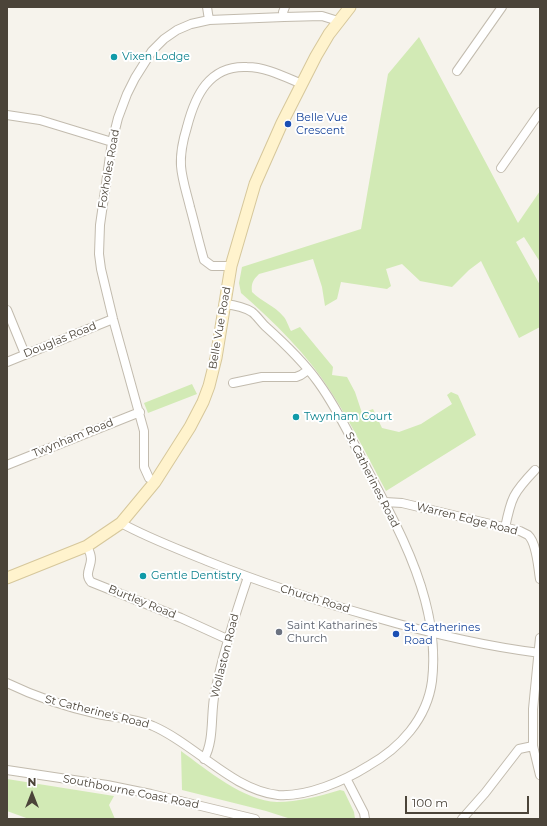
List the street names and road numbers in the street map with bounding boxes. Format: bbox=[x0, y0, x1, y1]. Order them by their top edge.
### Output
street label: Foxholes Road bbox=[96, 128, 122, 210]
street label: Belle Vue Road bbox=[206, 286, 234, 370]
street label: Douglas Road bbox=[22, 319, 98, 361]
street label: Twynham Road bbox=[31, 416, 115, 460]
street label: St Catherines Road bbox=[342, 430, 402, 530]
street label: Warren Edge Road bbox=[415, 500, 519, 538]
street label: Burtley Road bbox=[106, 582, 178, 622]
street label: Church Road bbox=[279, 582, 351, 616]
street label: Wollaston Road bbox=[208, 612, 242, 700]
street label: St Catherine's Road bbox=[43, 693, 151, 731]
street label: Southbourne Coast Road bbox=[62, 772, 200, 812]

